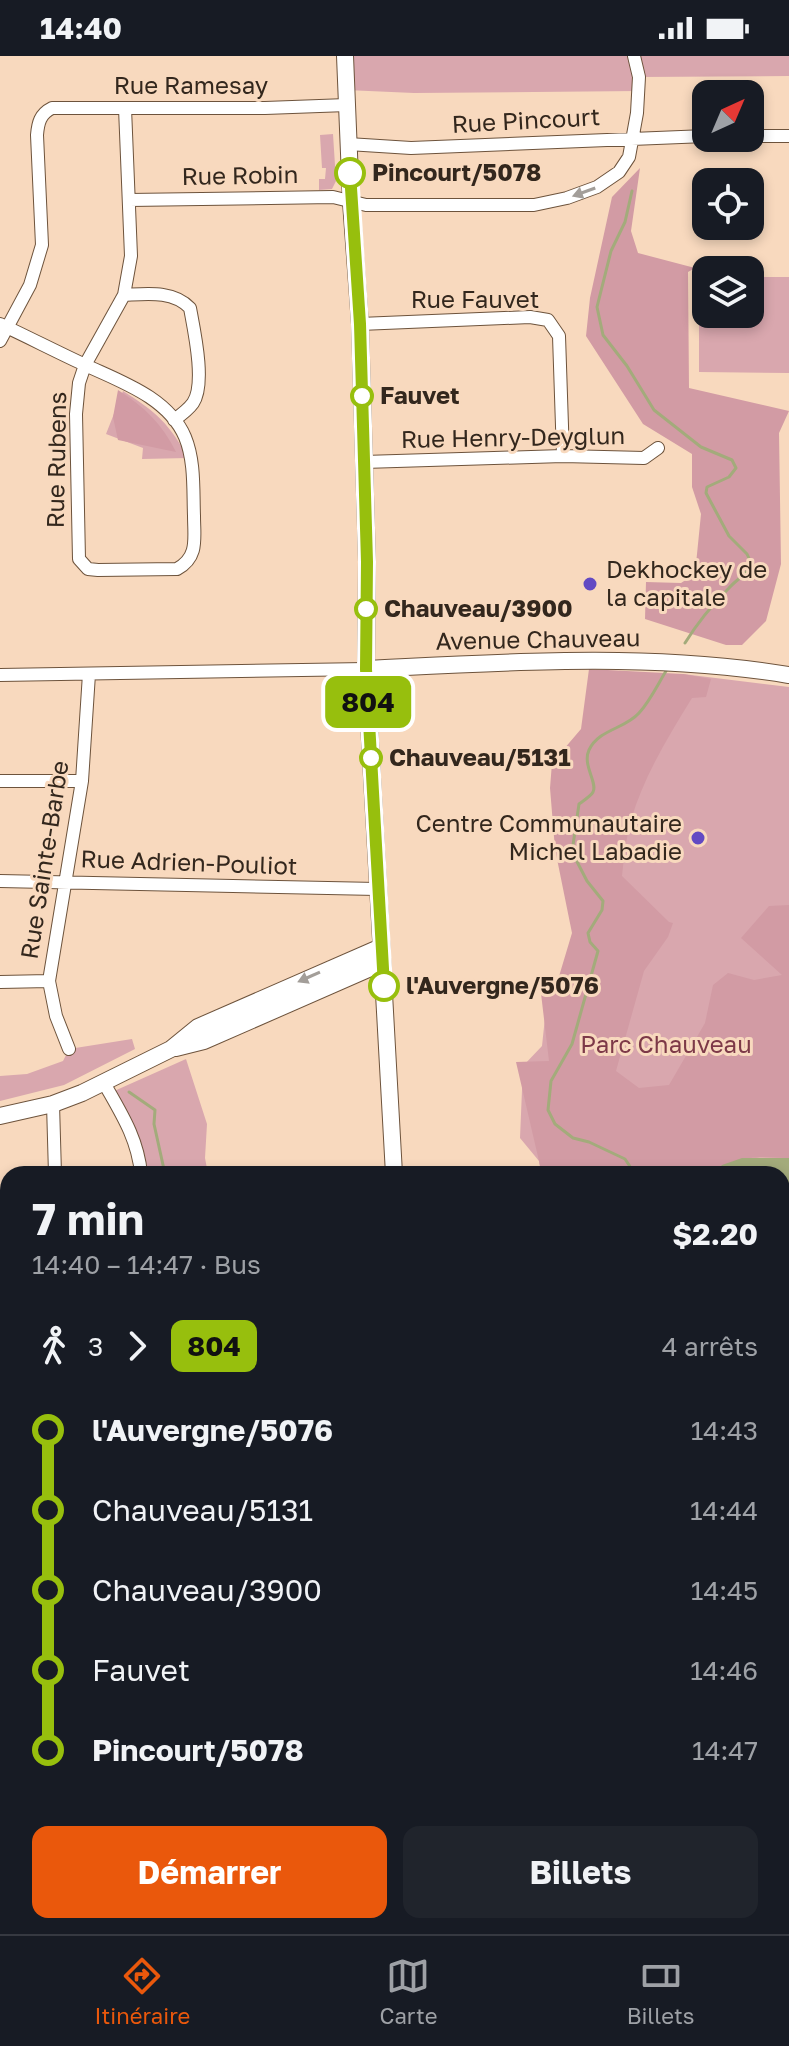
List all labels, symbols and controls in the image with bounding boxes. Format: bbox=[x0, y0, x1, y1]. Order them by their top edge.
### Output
text: 14:40 bbox=[40, 10, 122, 46]
street label: Rue Ramesay bbox=[114, 70, 268, 99]
north arrow bbox=[692, 80, 764, 152]
map controls bbox=[692, 80, 764, 328]
street label: Rue Pincourt bbox=[451, 101, 601, 138]
place label: Pincourt/5078 bbox=[372, 157, 541, 186]
marker: Pincourt/5078 bbox=[335, 158, 365, 188]
street label: Rue Robin bbox=[181, 159, 299, 190]
button: locate bbox=[692, 168, 764, 240]
one-way arrow bbox=[572, 186, 596, 199]
button: layers bbox=[692, 256, 764, 328]
street label: Rue Fauvet bbox=[411, 284, 539, 313]
place label: Fauvet bbox=[380, 380, 460, 409]
marker: Fauvet bbox=[351, 385, 373, 407]
street label: Rue Rubens bbox=[40, 391, 71, 529]
street label: Rue Henry-Deyglun bbox=[401, 420, 625, 453]
place label: Dekhockey de la capitale bbox=[606, 554, 767, 611]
marker: Dekhockey de la capitale bbox=[581, 575, 599, 593]
place label: Chauveau/3900 bbox=[384, 593, 573, 622]
marker: Chauveau/3900 bbox=[355, 598, 377, 620]
street label: Avenue Chauveau bbox=[435, 622, 641, 655]
line badge: 804 bbox=[322, 676, 414, 728]
text: 804 bbox=[341, 685, 395, 718]
place label: Chauveau/5131 bbox=[389, 742, 571, 771]
marker: Chauveau/5131 bbox=[360, 747, 382, 769]
street label: Rue Sainte-Barbe bbox=[14, 758, 74, 961]
place label: Centre Communautaire Michel Labadie bbox=[415, 808, 682, 865]
marker: Centre Communautaire Michel Labadie bbox=[689, 829, 707, 847]
street label: Rue Adrien-Pouliot bbox=[80, 843, 298, 880]
one-way arrow bbox=[297, 970, 320, 983]
place label: l'Auvergne/5076 bbox=[406, 970, 599, 999]
marker: l'Auvergne/5076 bbox=[369, 971, 399, 1001]
park label: Parc Chauveau bbox=[580, 1029, 752, 1058]
text: 7 min bbox=[32, 1192, 144, 1245]
text: $2.20 bbox=[672, 1216, 758, 1252]
text: 14:40 – 14:47 · Bus bbox=[32, 1249, 261, 1280]
icon: walk bbox=[32, 1324, 76, 1368]
icon: forward bbox=[115, 1324, 159, 1368]
text: 804 bbox=[187, 1329, 241, 1362]
text: 3 bbox=[88, 1331, 103, 1362]
text: 4 arrêts bbox=[662, 1331, 758, 1362]
text: l'Auvergne/5076 bbox=[92, 1412, 333, 1448]
text: 14:43 bbox=[691, 1415, 758, 1446]
text: Chauveau/5131 bbox=[92, 1492, 313, 1528]
text: 14:44 bbox=[690, 1495, 758, 1526]
text: Chauveau/3900 bbox=[92, 1572, 322, 1608]
text: 14:45 bbox=[691, 1575, 758, 1606]
text: Fauvet bbox=[92, 1652, 190, 1688]
text: 14:46 bbox=[690, 1655, 758, 1686]
text: Pincourt/5078 bbox=[92, 1732, 304, 1768]
text: 14:47 bbox=[692, 1735, 758, 1766]
button: Démarrer bbox=[32, 1826, 387, 1918]
button: Billets bbox=[403, 1826, 758, 1918]
tab: Itinéraire bbox=[95, 1954, 190, 2029]
tab: Carte bbox=[379, 1954, 437, 2029]
tab: Billets bbox=[627, 1954, 694, 2029]

